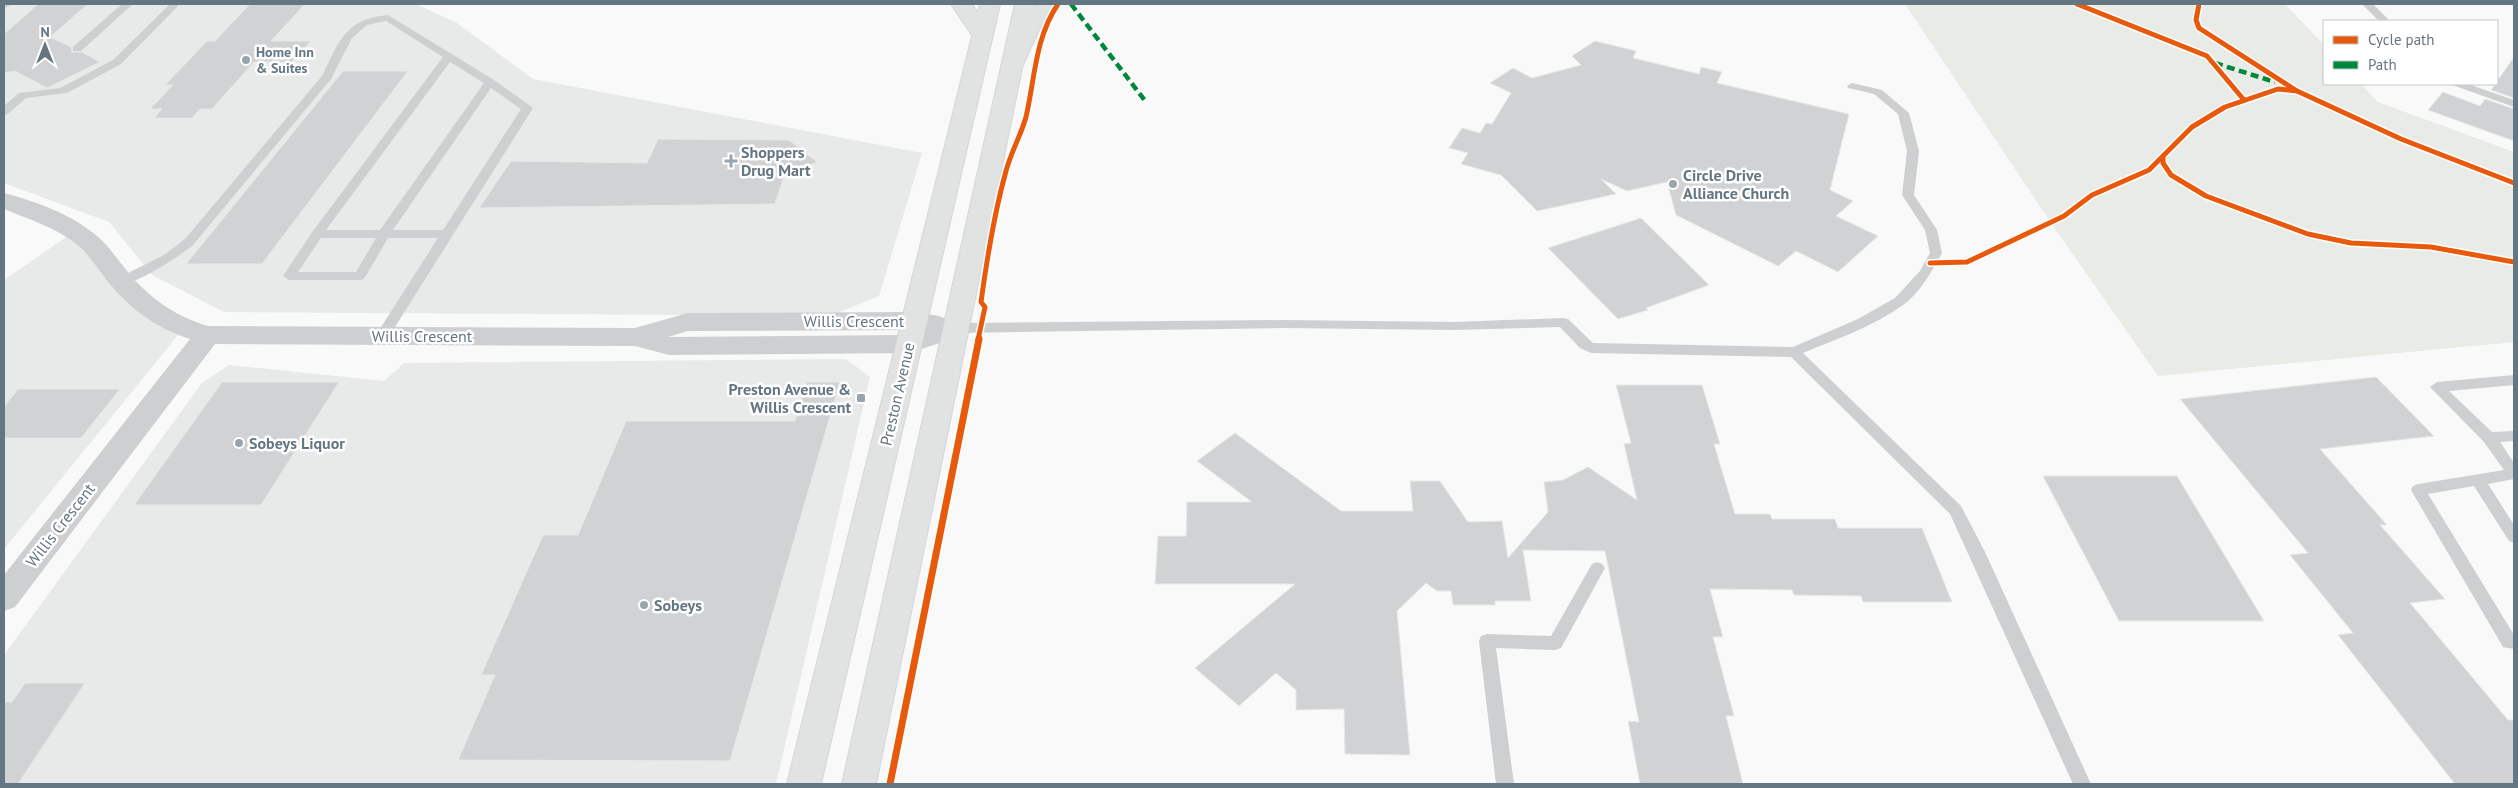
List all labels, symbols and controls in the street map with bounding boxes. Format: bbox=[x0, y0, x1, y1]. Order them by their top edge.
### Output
north arrow bbox=[20, 20, 70, 70]
legend bbox=[2323, 20, 2498, 85]
text: N bbox=[40, 23, 50, 41]
text: Cycle path bbox=[2368, 30, 2434, 49]
place label: Home Inn & Suites bbox=[256, 43, 314, 77]
marker: Home Inn & Suites bbox=[240, 54, 252, 66]
text: Path bbox=[2368, 55, 2397, 74]
place label: Shoppers Drug Mart bbox=[741, 142, 811, 180]
marker: Shoppers Drug Mart bbox=[725, 155, 737, 167]
place label: Circle Drive Alliance Church bbox=[1683, 165, 1789, 203]
marker: Circle Drive Alliance Church bbox=[1667, 178, 1679, 190]
street label: Willis Crescent bbox=[804, 311, 905, 331]
street label: Willis Crescent bbox=[372, 326, 473, 346]
street label: Preston Avenue bbox=[875, 341, 919, 447]
place label: Preston Avenue & Willis Crescent bbox=[729, 379, 851, 417]
marker: Preston Avenue & Willis Crescent bbox=[855, 392, 867, 404]
place label: Sobeys Liquor bbox=[249, 433, 345, 453]
marker: Sobeys Liquor bbox=[233, 437, 245, 449]
street label: Willis Crescent bbox=[21, 479, 99, 571]
place label: Sobeys bbox=[654, 595, 702, 615]
marker: Sobeys bbox=[638, 599, 650, 611]

